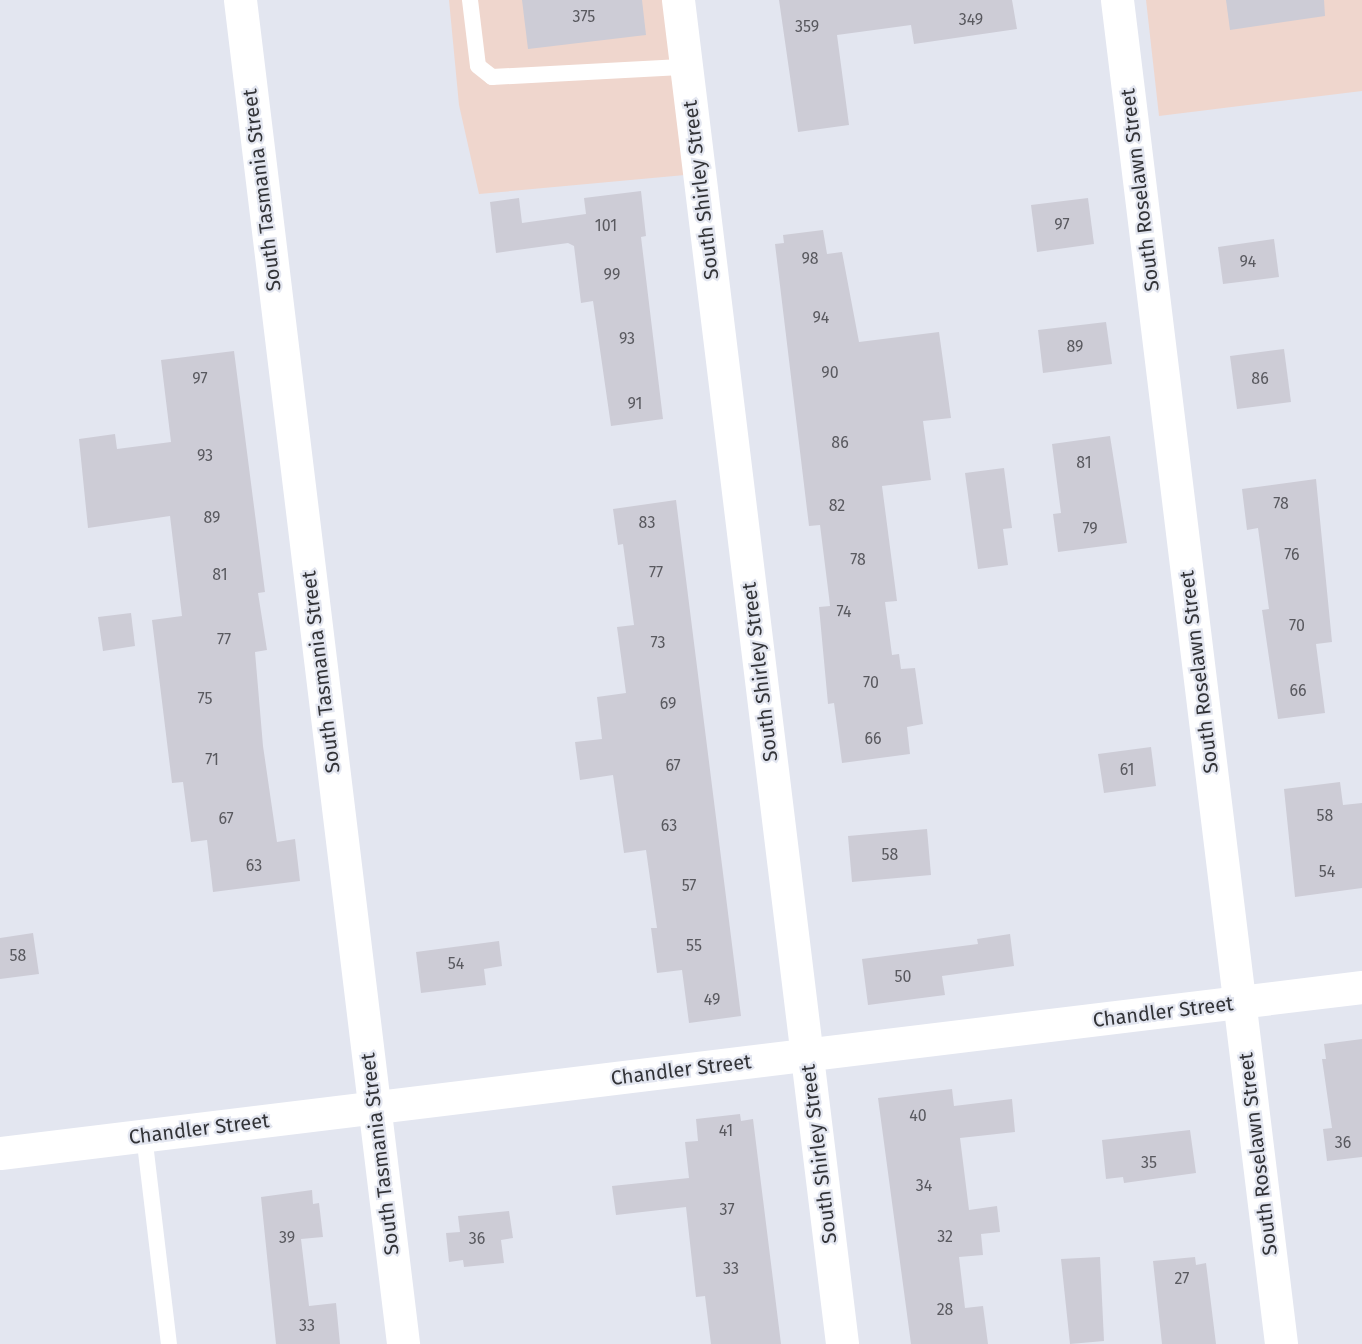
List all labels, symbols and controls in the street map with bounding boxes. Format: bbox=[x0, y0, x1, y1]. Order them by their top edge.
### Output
house number: 375 bbox=[573, 7, 595, 27]
house number: 349 bbox=[959, 10, 983, 30]
house number: 359 bbox=[795, 17, 819, 37]
street label: South Tasmania Street bbox=[238, 87, 286, 293]
street label: South Roselawn Street bbox=[1116, 87, 1164, 293]
street label: South Shirley Street bbox=[678, 99, 724, 281]
house number: 97 bbox=[1054, 215, 1070, 235]
house number: 101 bbox=[595, 216, 617, 236]
house number: 98 bbox=[801, 249, 819, 269]
house number: 94 bbox=[1240, 252, 1256, 272]
house number: 99 bbox=[604, 265, 620, 285]
house number: 94 bbox=[813, 308, 829, 328]
house number: 93 bbox=[619, 329, 635, 349]
house number: 89 bbox=[1067, 337, 1083, 357]
house number: 90 bbox=[821, 363, 839, 383]
house number: 97 bbox=[192, 369, 208, 389]
house number: 86 bbox=[1251, 369, 1269, 389]
house number: 91 bbox=[627, 394, 643, 414]
house number: 86 bbox=[831, 433, 849, 453]
house number: 93 bbox=[197, 446, 213, 466]
house number: 81 bbox=[1076, 453, 1092, 473]
house number: 78 bbox=[1273, 494, 1289, 514]
house number: 82 bbox=[829, 496, 845, 516]
house number: 89 bbox=[204, 508, 220, 528]
house number: 83 bbox=[639, 513, 655, 533]
house number: 79 bbox=[1082, 519, 1098, 539]
house number: 76 bbox=[1284, 545, 1300, 565]
house number: 78 bbox=[850, 550, 866, 570]
house number: 77 bbox=[649, 563, 663, 583]
house number: 81 bbox=[212, 565, 228, 585]
street label: South Tasmania Street bbox=[297, 569, 345, 775]
street label: South Roselawn Street bbox=[1175, 569, 1223, 775]
street label: South Shirley Street bbox=[737, 581, 783, 763]
house number: 74 bbox=[837, 602, 851, 622]
house number: 70 bbox=[1289, 616, 1305, 636]
house number: 77 bbox=[217, 630, 231, 650]
house number: 73 bbox=[651, 633, 665, 653]
house number: 70 bbox=[863, 673, 879, 693]
house number: 66 bbox=[1289, 681, 1307, 701]
house number: 75 bbox=[198, 689, 212, 709]
house number: 69 bbox=[660, 694, 676, 714]
house number: 66 bbox=[864, 729, 882, 749]
house number: 71 bbox=[205, 750, 219, 770]
house number: 67 bbox=[665, 756, 681, 776]
house number: 61 bbox=[1120, 760, 1134, 780]
house number: 58 bbox=[1317, 806, 1333, 826]
house number: 67 bbox=[218, 809, 234, 829]
house number: 63 bbox=[661, 816, 677, 836]
house number: 58 bbox=[882, 845, 898, 865]
house number: 63 bbox=[246, 856, 262, 876]
house number: 54 bbox=[1319, 862, 1335, 882]
house number: 57 bbox=[682, 876, 696, 896]
house number: 55 bbox=[686, 936, 702, 956]
house number: 58 bbox=[10, 946, 26, 966]
house number: 54 bbox=[448, 954, 464, 974]
house number: 50 bbox=[895, 967, 911, 987]
house number: 49 bbox=[704, 990, 720, 1010]
street label: Chandler Street bbox=[1091, 991, 1235, 1033]
street label: Chandler Street bbox=[609, 1049, 753, 1091]
street label: South Tasmania Street bbox=[356, 1051, 404, 1257]
street label: South Roselawn Street bbox=[1234, 1051, 1282, 1257]
street label: South Shirley Street bbox=[796, 1063, 842, 1245]
house number: 40 bbox=[909, 1106, 927, 1126]
street label: Chandler Street bbox=[127, 1108, 271, 1150]
house number: 41 bbox=[719, 1121, 733, 1141]
house number: 36 bbox=[1335, 1133, 1351, 1153]
house number: 35 bbox=[1141, 1153, 1157, 1173]
house number: 34 bbox=[916, 1176, 932, 1196]
house number: 37 bbox=[719, 1200, 735, 1220]
house number: 32 bbox=[937, 1227, 953, 1247]
house number: 39 bbox=[279, 1228, 295, 1248]
house number: 36 bbox=[469, 1229, 485, 1249]
house number: 33 bbox=[723, 1259, 739, 1279]
house number: 27 bbox=[1175, 1269, 1189, 1289]
house number: 28 bbox=[937, 1300, 953, 1320]
house number: 33 bbox=[299, 1316, 315, 1336]

